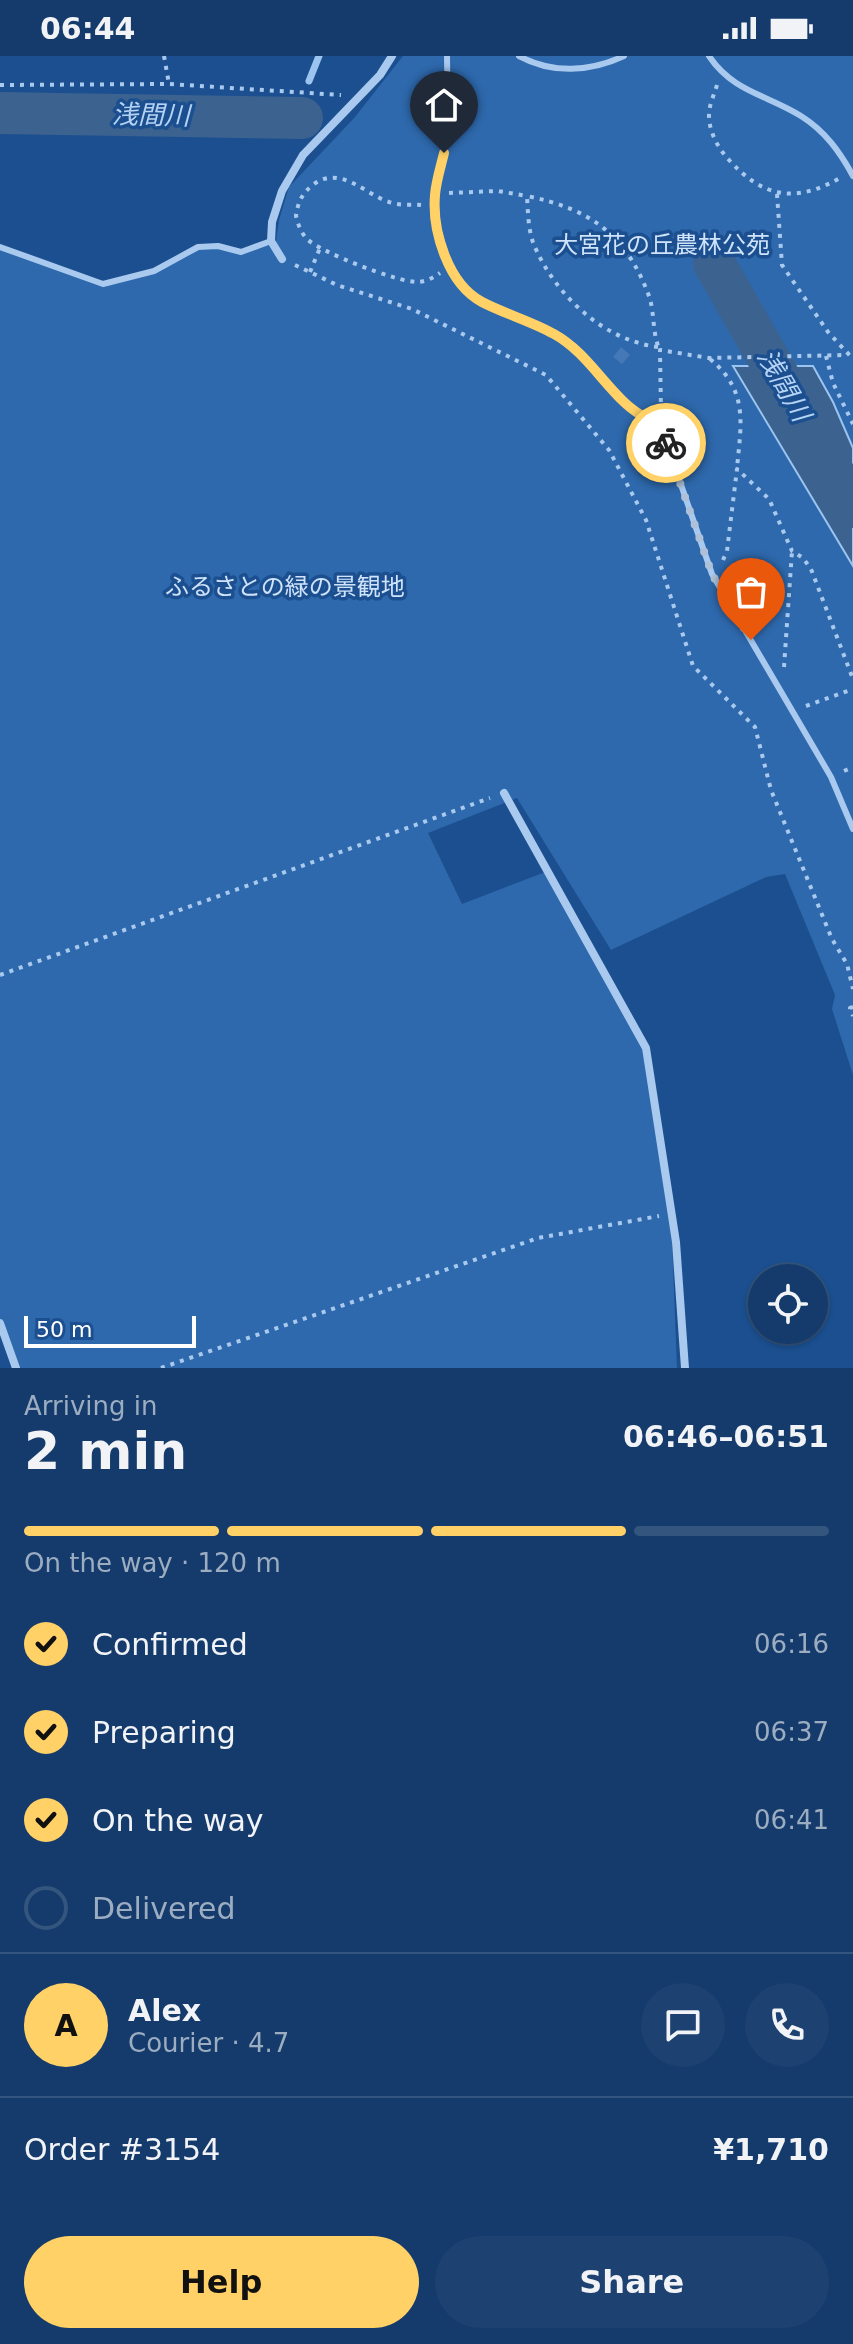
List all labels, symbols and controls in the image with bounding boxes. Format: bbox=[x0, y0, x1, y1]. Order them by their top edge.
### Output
text: 06:44 bbox=[40, 11, 136, 46]
pin bbox=[410, 71, 478, 153]
icon: home bbox=[422, 83, 466, 127]
water label: 浅間川 bbox=[112, 99, 193, 131]
park label: 大宮花の丘農林公苑 bbox=[554, 231, 770, 259]
water label: 浅間川 bbox=[752, 344, 818, 429]
courier bbox=[626, 403, 706, 483]
icon: bike bbox=[644, 421, 688, 465]
pin bbox=[717, 558, 785, 640]
icon: bag bbox=[729, 570, 773, 614]
park label: ふるさとの緑の景観地 bbox=[165, 573, 405, 601]
map controls bbox=[748, 1264, 828, 1344]
button: locate bbox=[748, 1264, 828, 1344]
scale bar bbox=[24, 1312, 196, 1348]
text: 50 m bbox=[36, 1317, 92, 1342]
text: Arriving in bbox=[24, 1391, 158, 1421]
text: 06:46–06:51 bbox=[623, 1419, 829, 1454]
text: 2 min bbox=[24, 1421, 187, 1481]
text: On the way · 120 m bbox=[24, 1548, 281, 1578]
icon: check bbox=[24, 1622, 68, 1666]
text: Confirmed bbox=[92, 1627, 248, 1662]
text: 06:16 bbox=[754, 1629, 829, 1659]
icon: check bbox=[24, 1710, 68, 1754]
text: Preparing bbox=[92, 1715, 236, 1750]
text: 06:37 bbox=[754, 1717, 829, 1747]
icon: check bbox=[24, 1798, 68, 1842]
text: On the way bbox=[92, 1803, 264, 1838]
text: 06:41 bbox=[754, 1805, 829, 1835]
text: Delivered bbox=[92, 1891, 236, 1926]
button: chat bbox=[641, 1983, 725, 2067]
button: phone bbox=[745, 1983, 829, 2067]
text: Alex bbox=[128, 1993, 201, 2028]
text: A bbox=[54, 2008, 78, 2043]
text: Courier · 4.7 bbox=[128, 2028, 289, 2058]
text: Order #3154 bbox=[24, 2132, 220, 2167]
text: ¥1,710 bbox=[713, 2132, 829, 2167]
button: Help bbox=[24, 2236, 419, 2328]
button: Share bbox=[435, 2236, 829, 2328]

